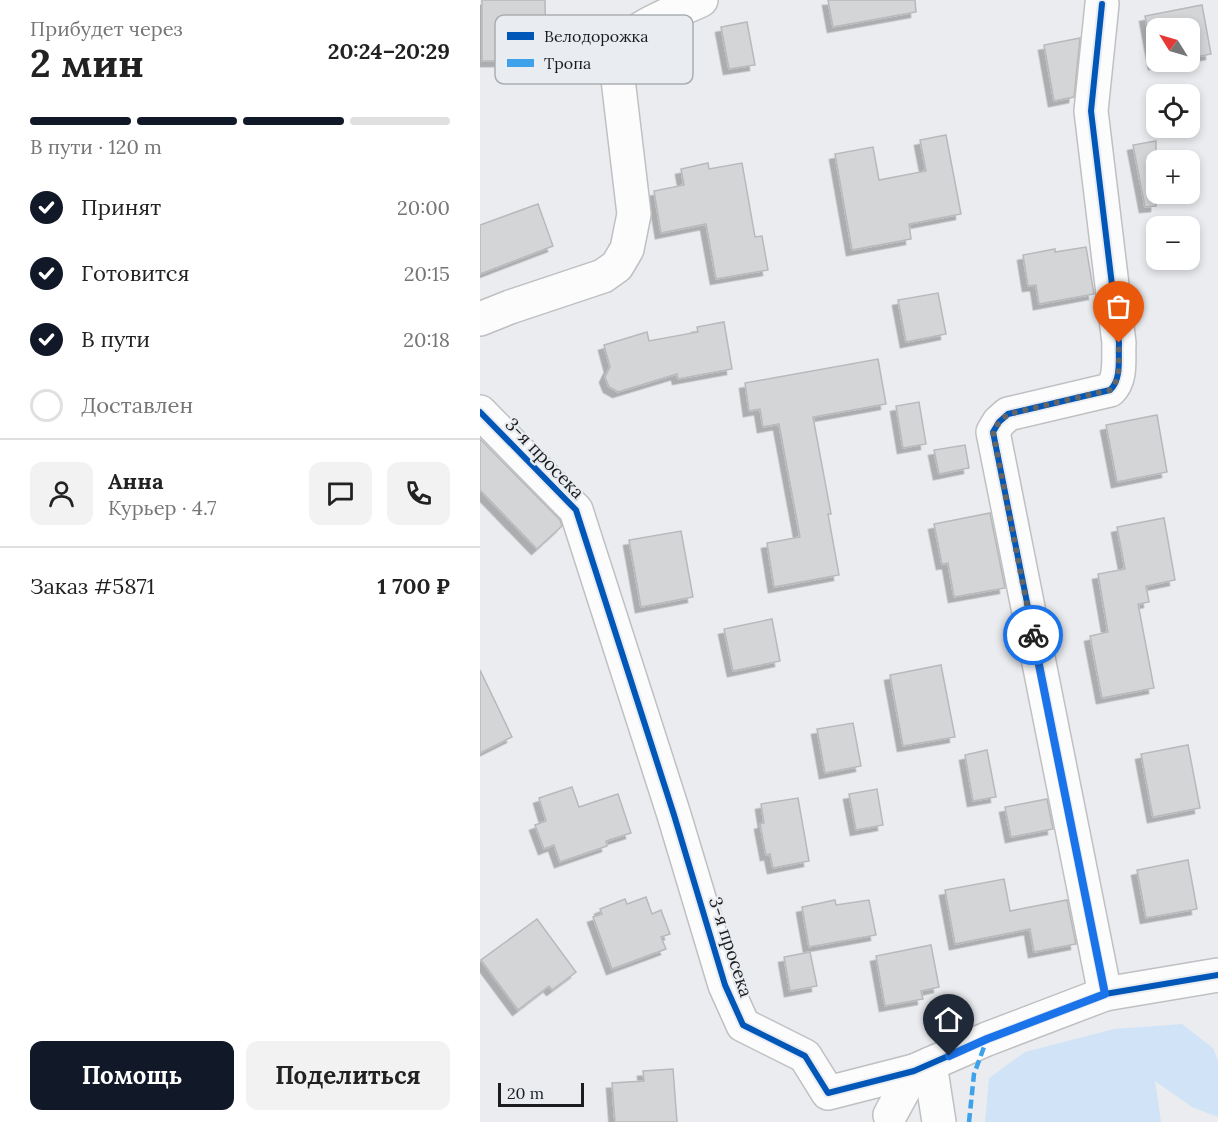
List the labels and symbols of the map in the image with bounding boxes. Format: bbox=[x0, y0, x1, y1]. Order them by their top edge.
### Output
legend bbox=[495, 15, 693, 84]
north arrow bbox=[1146, 18, 1200, 72]
text: Велодорожка bbox=[544, 26, 648, 46]
text: Тропа bbox=[544, 53, 591, 73]
pin bbox=[1093, 281, 1144, 343]
street label: 3-я просека bbox=[501, 413, 589, 503]
courier bbox=[1003, 605, 1063, 665]
street label: 3-я просека bbox=[704, 894, 758, 1000]
pin bbox=[923, 994, 974, 1056]
scale bar bbox=[498, 1080, 584, 1108]

